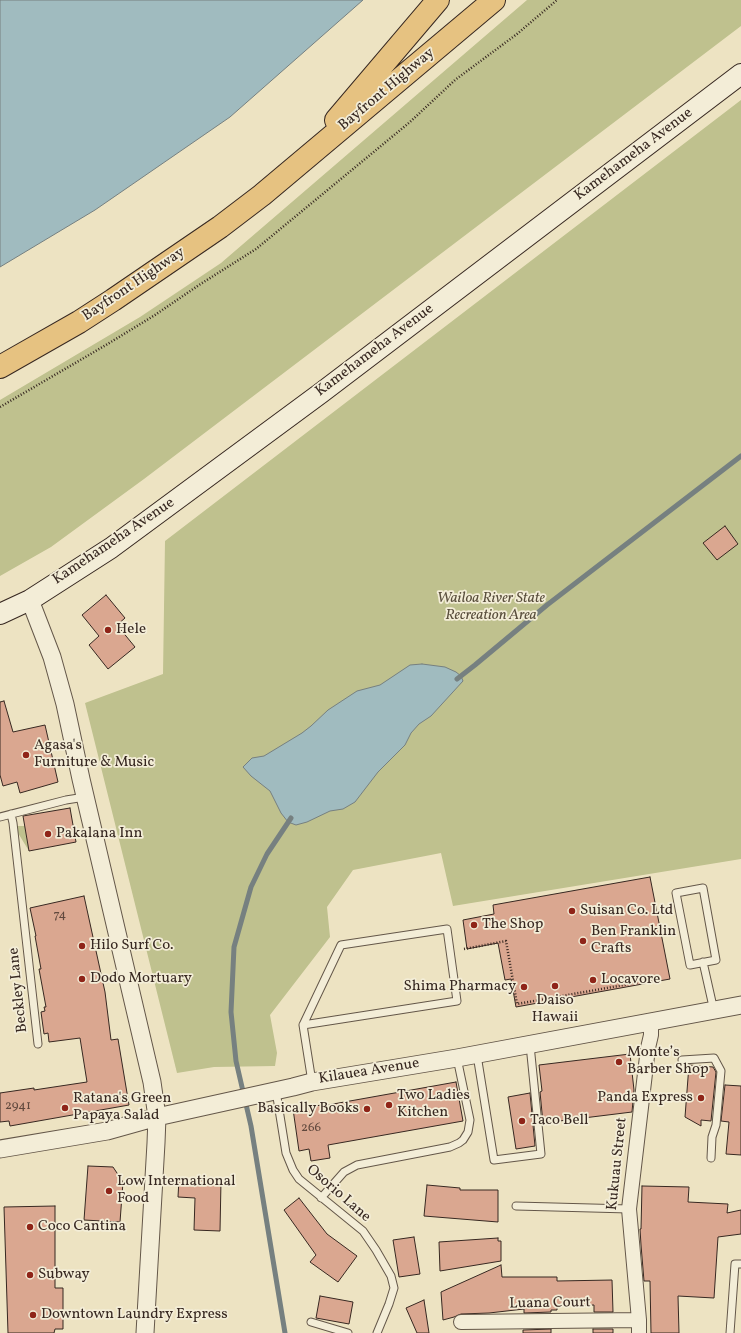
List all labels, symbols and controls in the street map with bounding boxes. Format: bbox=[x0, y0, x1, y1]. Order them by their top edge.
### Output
street label: Bayfront Highway bbox=[335, 45, 439, 135]
street label: Kamehameha Avenue bbox=[571, 105, 697, 205]
street label: Bayfront Highway bbox=[79, 244, 189, 326]
street label: Kamehameha Avenue bbox=[312, 301, 438, 401]
street label: Kamehameha Avenue bbox=[50, 494, 178, 590]
park label: Wailoa River State Recreation Area bbox=[437, 590, 545, 625]
place label: Hele bbox=[116, 621, 146, 639]
marker: Hele bbox=[103, 625, 113, 635]
place label: Agasa's Furniture & Music bbox=[34, 737, 154, 772]
marker: Agasa's Furniture & Music bbox=[21, 750, 31, 760]
place label: Pakalana Inn bbox=[56, 825, 142, 843]
marker: Pakalana Inn bbox=[43, 829, 53, 839]
place label: Suisan Co. Ltd bbox=[580, 902, 673, 920]
marker: Suisan Co. Ltd bbox=[567, 906, 577, 916]
house number: 74 bbox=[54, 908, 66, 924]
place label: The Shop bbox=[482, 916, 543, 934]
marker: The Shop bbox=[469, 920, 479, 930]
place label: Ben Franklin Crafts bbox=[591, 923, 676, 958]
marker: Ben Franklin Crafts bbox=[578, 936, 588, 946]
place label: Hilo Surf Co. bbox=[90, 937, 174, 955]
marker: Hilo Surf Co. bbox=[77, 941, 87, 951]
street label: Beckley Lane bbox=[6, 947, 32, 1033]
place label: Dodo Mortuary bbox=[90, 970, 192, 988]
place label: Locavore bbox=[601, 971, 660, 989]
marker: Dodo Mortuary bbox=[77, 974, 87, 984]
marker: Locavore bbox=[588, 975, 598, 985]
place label: Shima Pharmacy bbox=[404, 978, 516, 996]
marker: Daiso Hawaii bbox=[550, 981, 560, 991]
marker: Shima Pharmacy bbox=[519, 982, 529, 992]
place label: Daiso Hawaii bbox=[532, 992, 578, 1027]
place label: Monte’s Barber Shop bbox=[627, 1044, 708, 1079]
street label: Kilauea Avenue bbox=[317, 1055, 421, 1089]
marker: Monte’s Barber Shop bbox=[614, 1057, 624, 1067]
place label: Two Ladies Kitchen bbox=[397, 1087, 470, 1122]
place label: Panda Express bbox=[597, 1089, 693, 1107]
place label: Ratana's Green Papaya Salad bbox=[73, 1090, 171, 1125]
marker: Panda Express bbox=[696, 1093, 706, 1103]
house number: 2941 bbox=[5, 1099, 31, 1115]
place label: Basically Books bbox=[257, 1100, 359, 1118]
marker: Two Ladies Kitchen bbox=[384, 1100, 394, 1110]
marker: Ratana's Green Papaya Salad bbox=[60, 1103, 70, 1113]
marker: Basically Books bbox=[362, 1104, 372, 1114]
place label: Taco Bell bbox=[530, 1112, 588, 1130]
marker: Taco Bell bbox=[517, 1116, 527, 1126]
street label: Kukuau Street bbox=[604, 1117, 632, 1211]
house number: 266 bbox=[301, 1121, 321, 1137]
street label: Osorio Lane bbox=[302, 1161, 374, 1227]
place label: Low International Food bbox=[117, 1173, 235, 1208]
marker: Low International Food bbox=[104, 1186, 114, 1196]
place label: Coco Cantina bbox=[38, 1218, 126, 1236]
marker: Coco Cantina bbox=[25, 1222, 35, 1232]
place label: Subway bbox=[38, 1266, 90, 1284]
marker: Subway bbox=[25, 1270, 35, 1280]
street label: Luana Court bbox=[509, 1294, 591, 1314]
place label: Downtown Laundry Express bbox=[41, 1306, 228, 1324]
marker: Downtown Laundry Express bbox=[28, 1310, 38, 1320]

